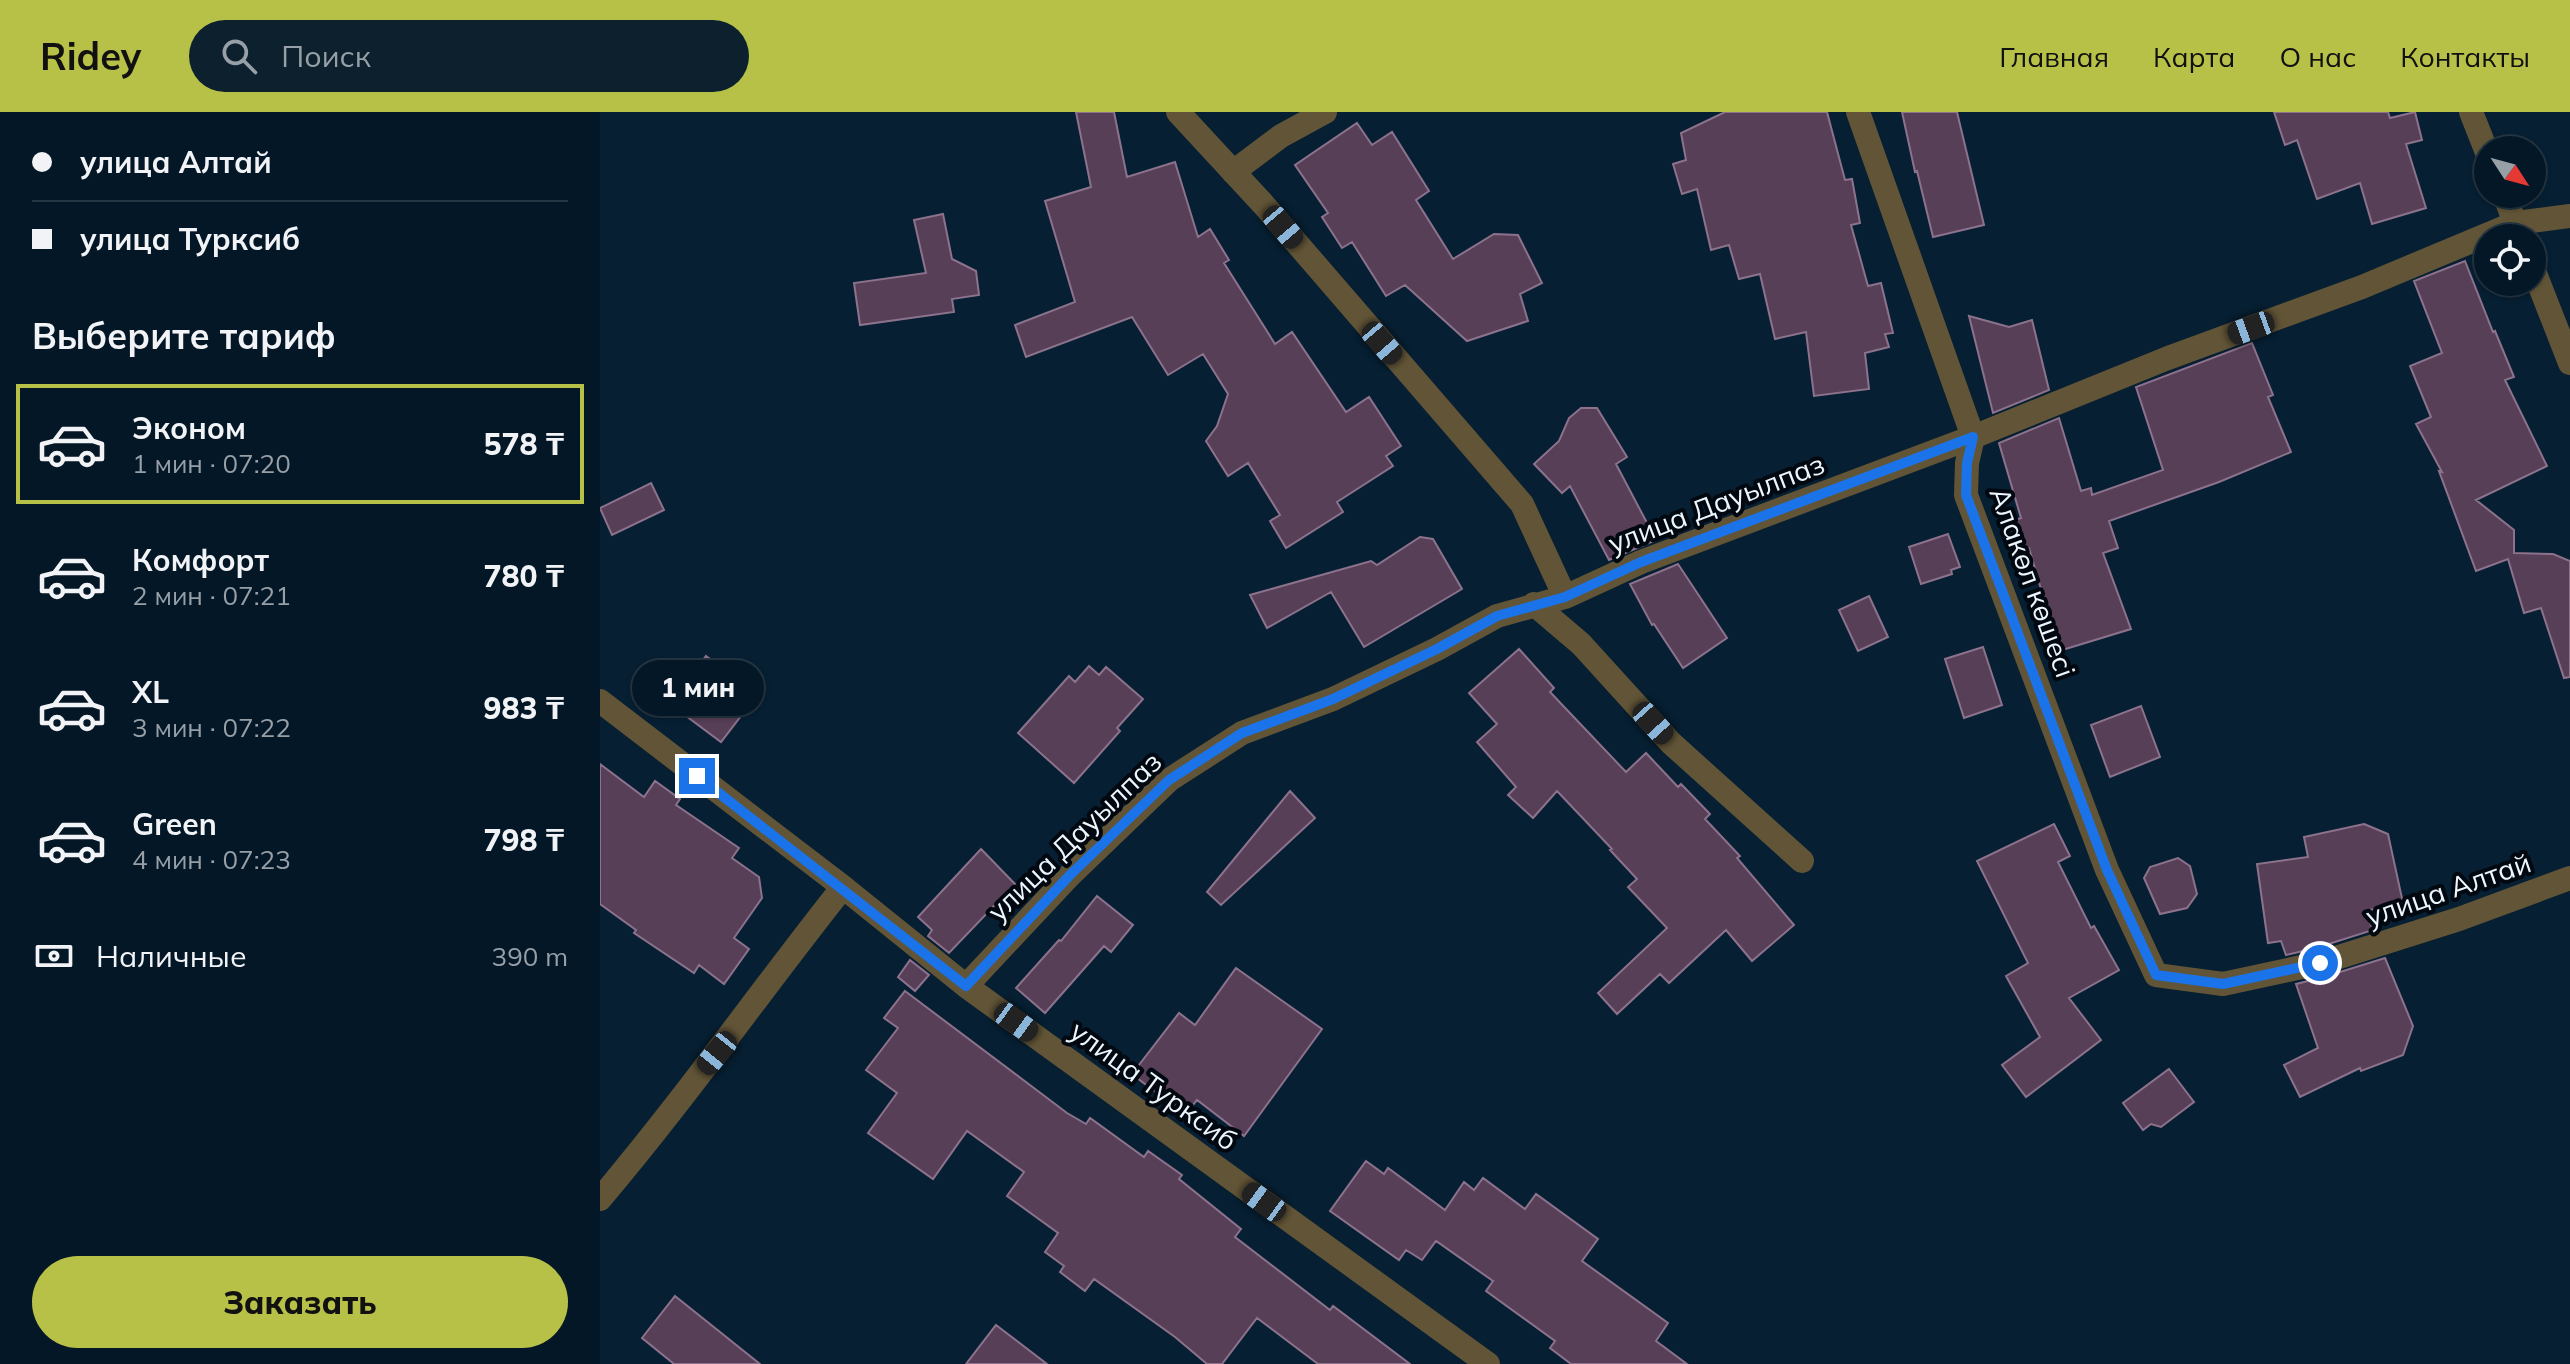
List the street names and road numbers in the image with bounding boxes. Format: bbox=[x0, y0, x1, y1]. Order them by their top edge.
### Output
street label: улица Дауылпаз bbox=[1603, 446, 1829, 560]
street label: Алакөл көшесі bbox=[1982, 482, 2084, 682]
street label: улица Дауылпаз bbox=[980, 744, 1168, 928]
street label: улица Алтай bbox=[2361, 844, 2535, 934]
street label: улица Турксиб bbox=[1064, 1013, 1244, 1157]

